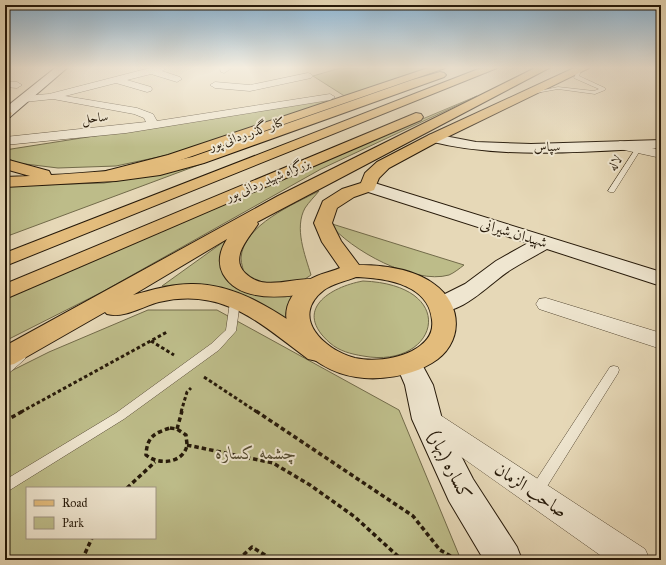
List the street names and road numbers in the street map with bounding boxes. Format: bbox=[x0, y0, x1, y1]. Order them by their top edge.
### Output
street label: ساحل bbox=[81, 109, 109, 128]
street label: کنار گذر ردانی پور bbox=[205, 112, 287, 156]
street label: سپاس bbox=[534, 139, 560, 156]
street label: لاله bbox=[604, 152, 626, 174]
street label: بزرگراه شهید ردانی پور bbox=[221, 154, 314, 207]
street label: شهیدان شیرانی bbox=[478, 214, 550, 253]
street label: کساره (بهار) bbox=[422, 427, 477, 504]
street label: صاحب الزمان bbox=[490, 458, 571, 523]

